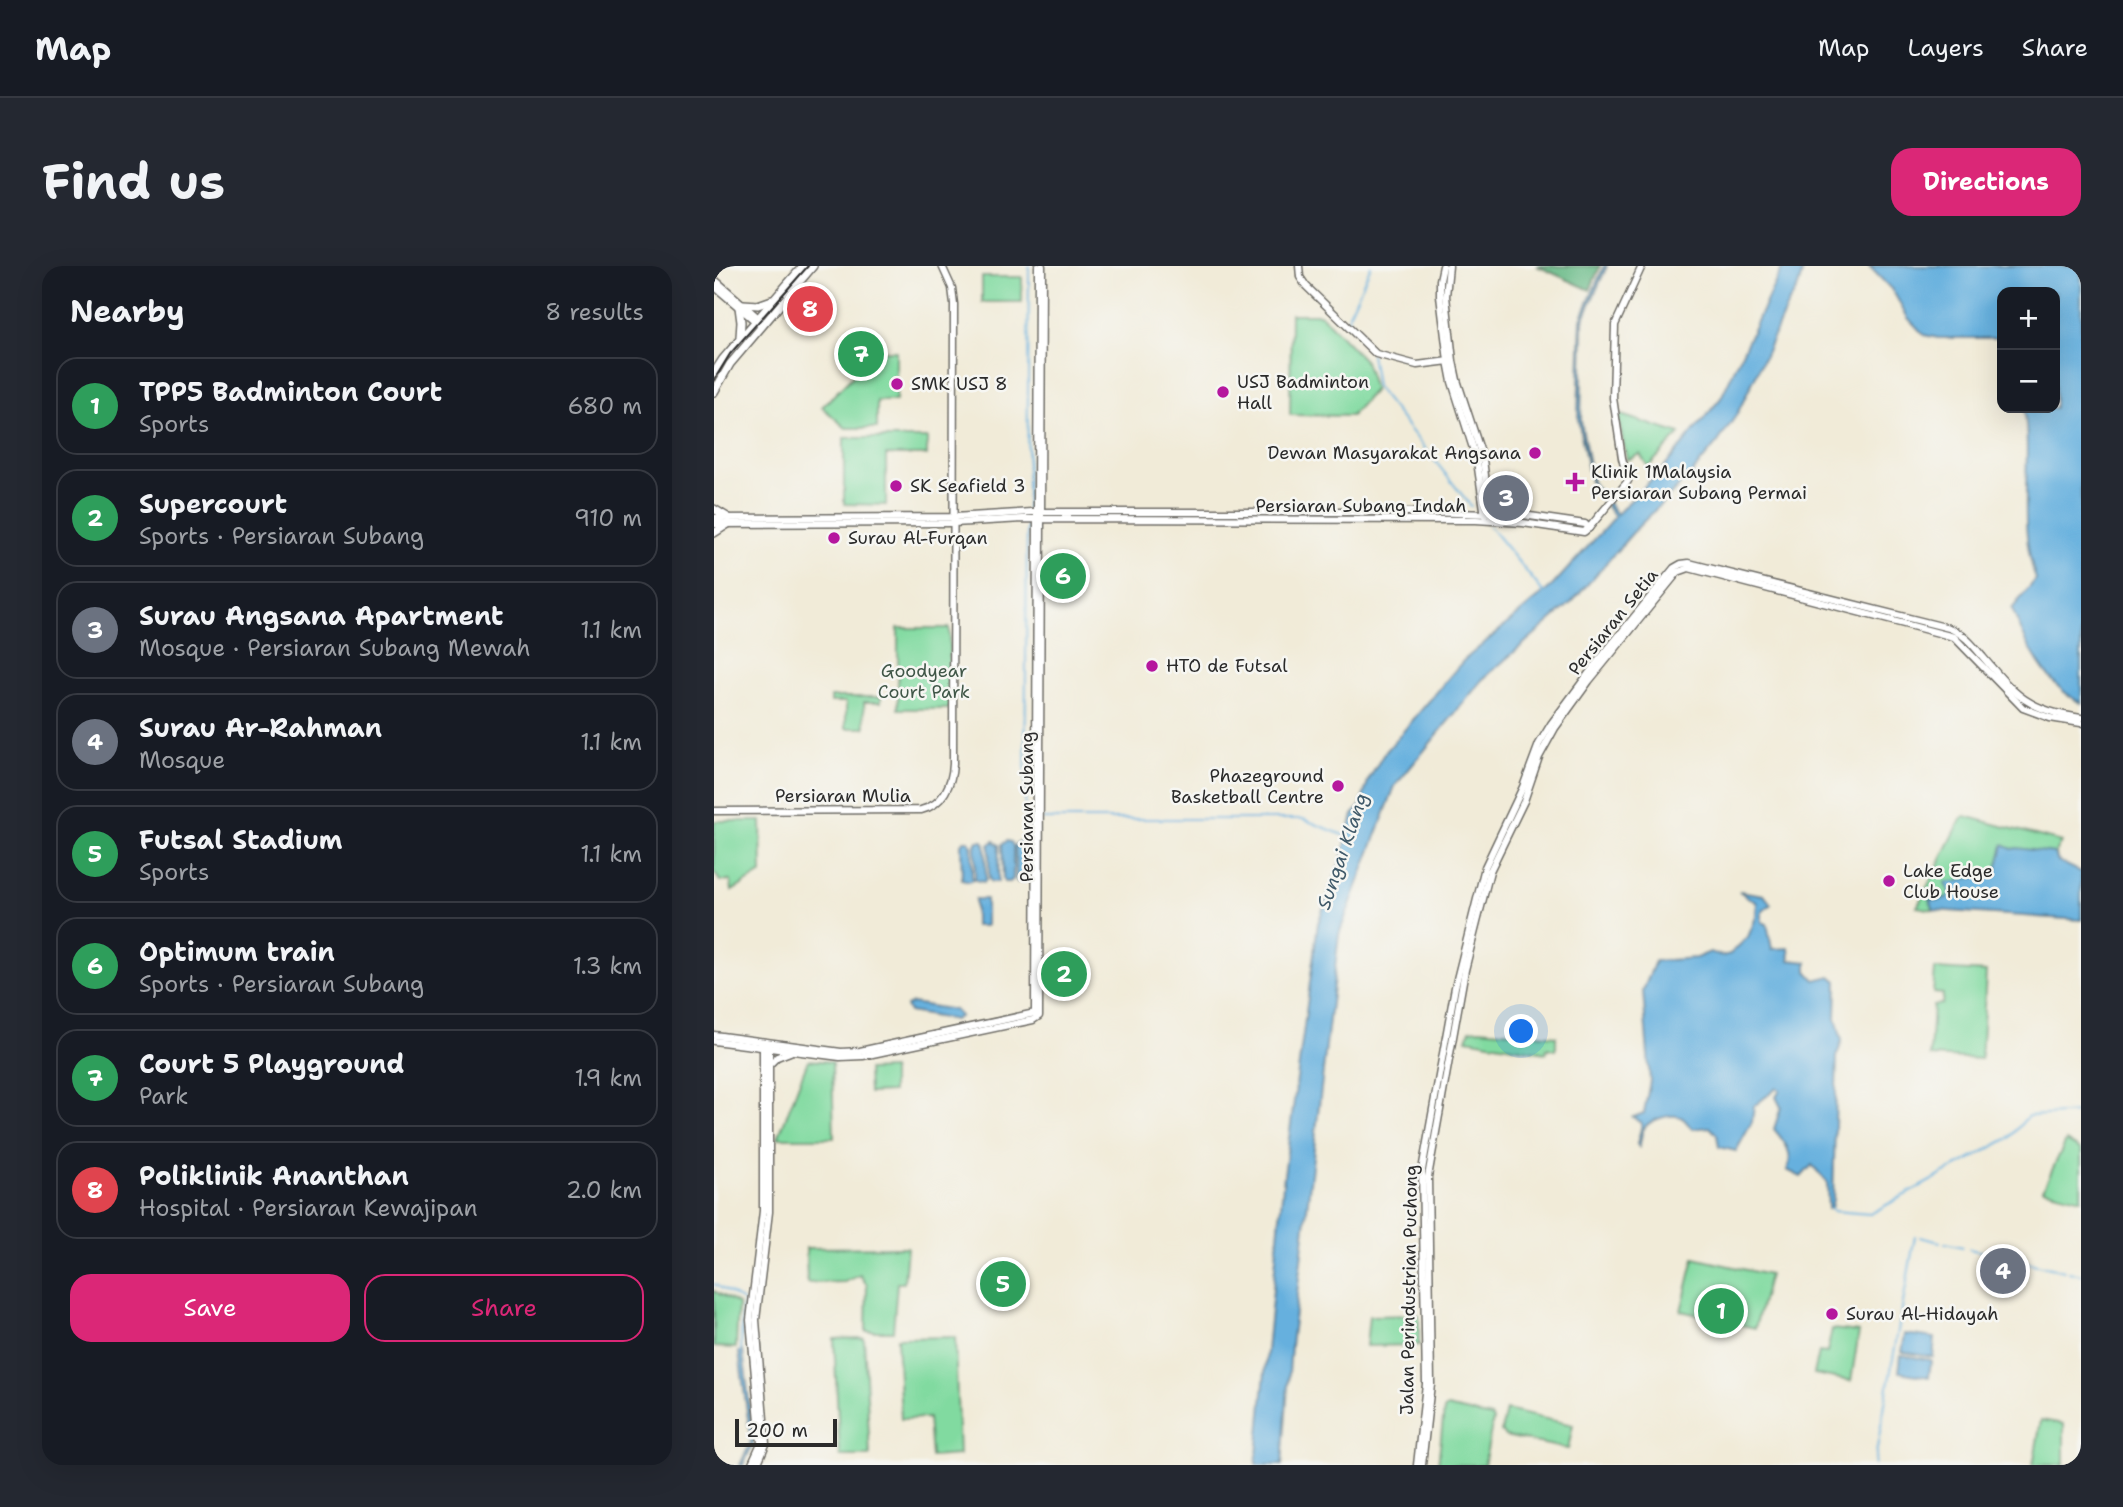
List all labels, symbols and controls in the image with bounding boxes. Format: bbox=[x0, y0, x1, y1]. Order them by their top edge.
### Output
text: Map bbox=[35, 26, 111, 71]
text: Map bbox=[1818, 32, 1869, 64]
text: Layers bbox=[1907, 32, 1984, 64]
text: Share bbox=[2022, 32, 2088, 64]
button: Directions bbox=[1891, 148, 2081, 216]
text: Find us bbox=[42, 149, 225, 215]
pin: 8 bbox=[787, 283, 833, 335]
map controls bbox=[1997, 287, 2060, 413]
button: + bbox=[1997, 287, 2060, 350]
text: Nearby bbox=[70, 291, 185, 332]
text: 8 results bbox=[545, 297, 644, 327]
pin: 7 bbox=[838, 328, 884, 380]
button: − bbox=[1997, 350, 2060, 413]
place label: USJ Badminton Hall bbox=[1237, 370, 1369, 415]
place label: SMK USJ 8 bbox=[911, 372, 1008, 396]
text: TPP5 Badminton Court bbox=[139, 374, 442, 409]
marker: SMK USJ 8 bbox=[889, 376, 905, 392]
marker: USJ Badminton Hall bbox=[1215, 384, 1231, 400]
text: 1 bbox=[90, 391, 100, 421]
text: 680 m bbox=[567, 391, 642, 421]
text: Sports bbox=[139, 409, 210, 439]
place label: Dewan Masyarakat Angsana bbox=[1268, 441, 1521, 465]
marker: Dewan Masyarakat Angsana bbox=[1527, 445, 1543, 461]
place label: Klinik 1Malaysia Persiaran Subang Permai bbox=[1591, 460, 1807, 505]
pin: 3 bbox=[1483, 472, 1529, 524]
marker: Klinik 1Malaysia Persiaran Subang Permai bbox=[1565, 472, 1585, 492]
place label: SK Seafield 3 bbox=[910, 474, 1026, 498]
marker: SK Seafield 3 bbox=[888, 478, 904, 494]
text: Supercourt bbox=[139, 486, 287, 521]
street label: Persiaran Subang Indah bbox=[1255, 494, 1467, 518]
text: 2 bbox=[87, 503, 103, 533]
text: 910 m bbox=[574, 503, 642, 533]
text: Sports · Persiaran Subang bbox=[139, 521, 424, 551]
place label: Surau Al-Furqan bbox=[848, 526, 988, 550]
marker: Surau Al-Furqan bbox=[826, 530, 842, 546]
pin: 6 bbox=[1040, 550, 1086, 602]
street label: Persiaran Setia bbox=[1563, 564, 1663, 680]
text: Surau Angsana Apartment bbox=[139, 598, 504, 633]
text: 3 bbox=[87, 615, 103, 645]
text: 1.1 km bbox=[580, 615, 642, 645]
text: Mosque · Persiaran Subang Mewah bbox=[139, 633, 531, 663]
place label: HTO de Futsal bbox=[1166, 654, 1288, 678]
marker: HTO de Futsal bbox=[1144, 658, 1160, 674]
park label: Goodyear Court Park bbox=[878, 659, 970, 704]
text: Surau Ar-Rahman bbox=[139, 710, 382, 745]
text: 4 bbox=[87, 727, 103, 757]
text: 1.1 km bbox=[580, 727, 642, 757]
street label: Persiaran Subang bbox=[1015, 732, 1039, 882]
text: Mosque bbox=[139, 745, 225, 775]
place label: Phazeground Basketball Centre bbox=[1171, 764, 1324, 809]
marker: Phazeground Basketball Centre bbox=[1330, 778, 1346, 794]
street label: Persiaran Mulia bbox=[775, 784, 911, 808]
water label: Sungai Klang bbox=[1311, 790, 1374, 913]
text: Futsal Stadium bbox=[139, 822, 343, 857]
text: 5 bbox=[88, 839, 102, 869]
text: 1.1 km bbox=[580, 839, 642, 869]
text: Sports bbox=[139, 857, 210, 887]
place label: Lake Edge Club House bbox=[1903, 859, 1999, 904]
marker: Lake Edge Club House bbox=[1881, 873, 1897, 889]
text: Optimum train bbox=[139, 934, 335, 969]
pin: 2 bbox=[1041, 948, 1087, 1000]
text: 6 bbox=[87, 951, 103, 981]
text: 1.3 km bbox=[573, 951, 642, 981]
text: Sports · Persiaran Subang bbox=[139, 969, 424, 999]
your location bbox=[1504, 1014, 1538, 1048]
text: Court 5 Playground bbox=[139, 1046, 404, 1081]
text: 7 bbox=[87, 1063, 103, 1093]
text: 1.9 km bbox=[574, 1063, 642, 1093]
text: Park bbox=[139, 1081, 188, 1111]
text: Poliklinik Ananthan bbox=[139, 1158, 409, 1193]
street label: Jalan Perindustrian Puchong bbox=[1395, 1165, 1423, 1415]
text: 8 bbox=[87, 1175, 103, 1205]
text: 2.0 km bbox=[566, 1175, 642, 1205]
text: Hospital · Persiaran Kewajipan bbox=[139, 1193, 478, 1223]
pin: 4 bbox=[1980, 1245, 2026, 1297]
pin: 5 bbox=[980, 1258, 1026, 1310]
button: Save bbox=[70, 1274, 350, 1342]
button: Share bbox=[364, 1274, 644, 1342]
pin: 1 bbox=[1698, 1285, 1744, 1337]
place label: Surau Al-Hidayah bbox=[1846, 1302, 1999, 1326]
marker: Surau Al-Hidayah bbox=[1824, 1306, 1840, 1322]
scale bar bbox=[735, 1416, 836, 1448]
text: 200 m bbox=[746, 1418, 808, 1443]

